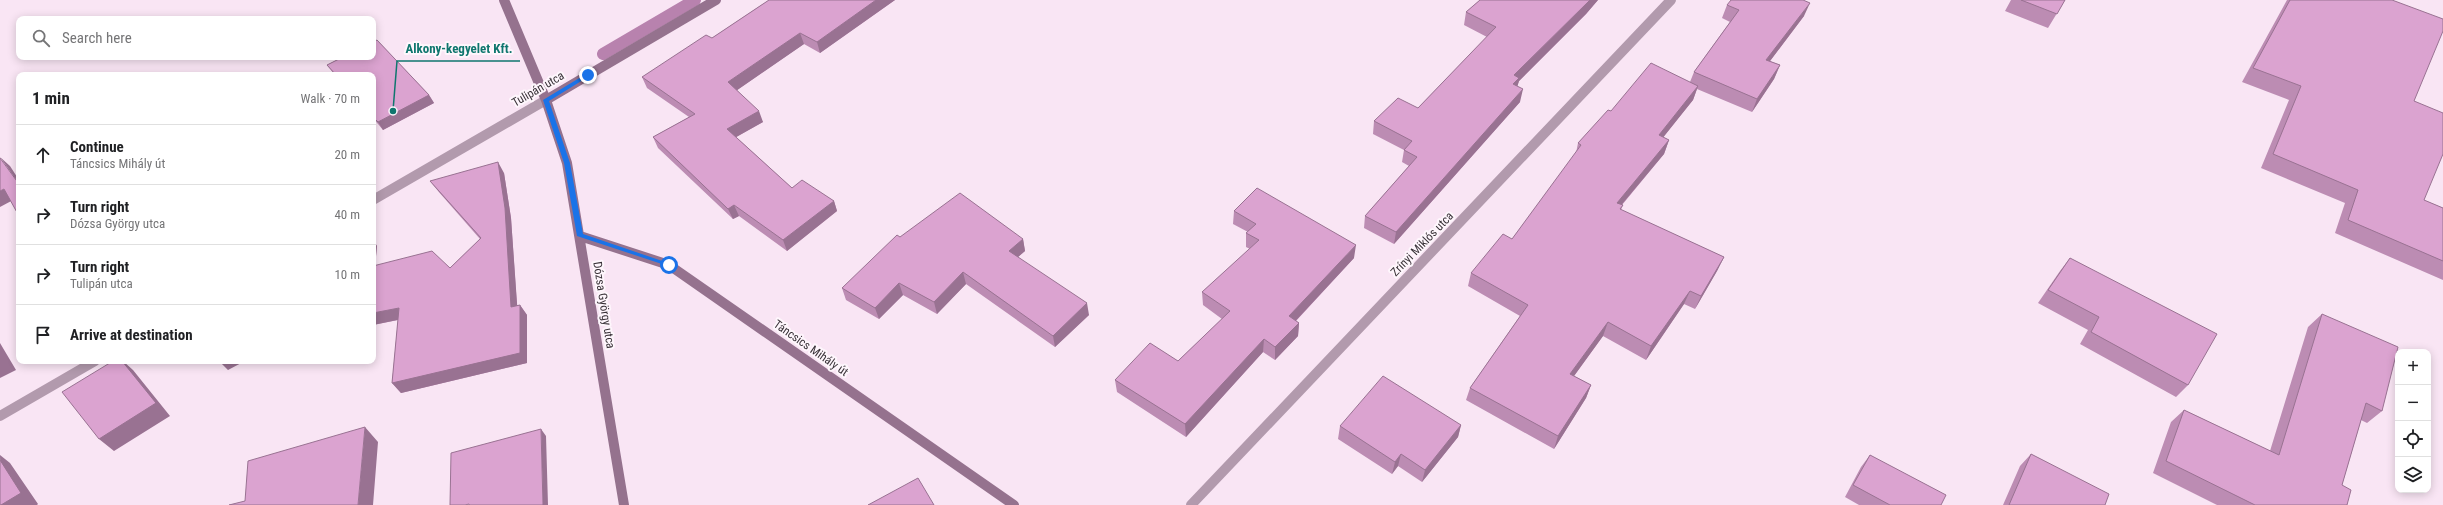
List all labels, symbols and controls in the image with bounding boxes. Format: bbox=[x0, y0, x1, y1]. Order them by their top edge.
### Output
search box bbox=[16, 16, 376, 60]
icon: search bbox=[30, 27, 52, 49]
text: Search here bbox=[62, 29, 132, 47]
callout: Alkony-kegyelet Kft. bbox=[397, 36, 520, 61]
text: Alkony-kegyelet Kft. bbox=[405, 41, 513, 56]
route end bbox=[579, 66, 597, 84]
street label: Tulipán utca bbox=[509, 68, 567, 110]
text: 1 min bbox=[32, 88, 70, 108]
text: Walk · 70 m bbox=[300, 91, 360, 106]
text: Continue bbox=[70, 138, 124, 156]
icon: ahead bbox=[32, 144, 54, 166]
text: 20 m bbox=[334, 147, 360, 162]
text: Táncsics Mihály út bbox=[70, 156, 165, 171]
text: Turn right bbox=[70, 198, 129, 216]
icon: right bbox=[32, 204, 54, 226]
text: 40 m bbox=[334, 207, 360, 222]
street label: Zrínyi Miklós utca bbox=[1388, 209, 1456, 279]
text: Dózsa György utca bbox=[70, 216, 165, 231]
route start bbox=[660, 256, 678, 274]
text: Turn right bbox=[70, 258, 129, 276]
street label: Dózsa György utca bbox=[590, 260, 618, 350]
icon: right bbox=[32, 264, 54, 286]
text: 10 m bbox=[334, 267, 360, 282]
text: Tulipán utca bbox=[70, 276, 133, 291]
street label: Táncsics Mihály út bbox=[771, 317, 851, 379]
icon: arrive bbox=[32, 324, 54, 346]
text: Arrive at destination bbox=[70, 326, 193, 344]
map controls bbox=[2395, 349, 2431, 493]
button: + bbox=[2395, 349, 2431, 385]
button: − bbox=[2395, 385, 2431, 421]
button: locate bbox=[2395, 421, 2431, 457]
button: layers bbox=[2395, 457, 2431, 493]

